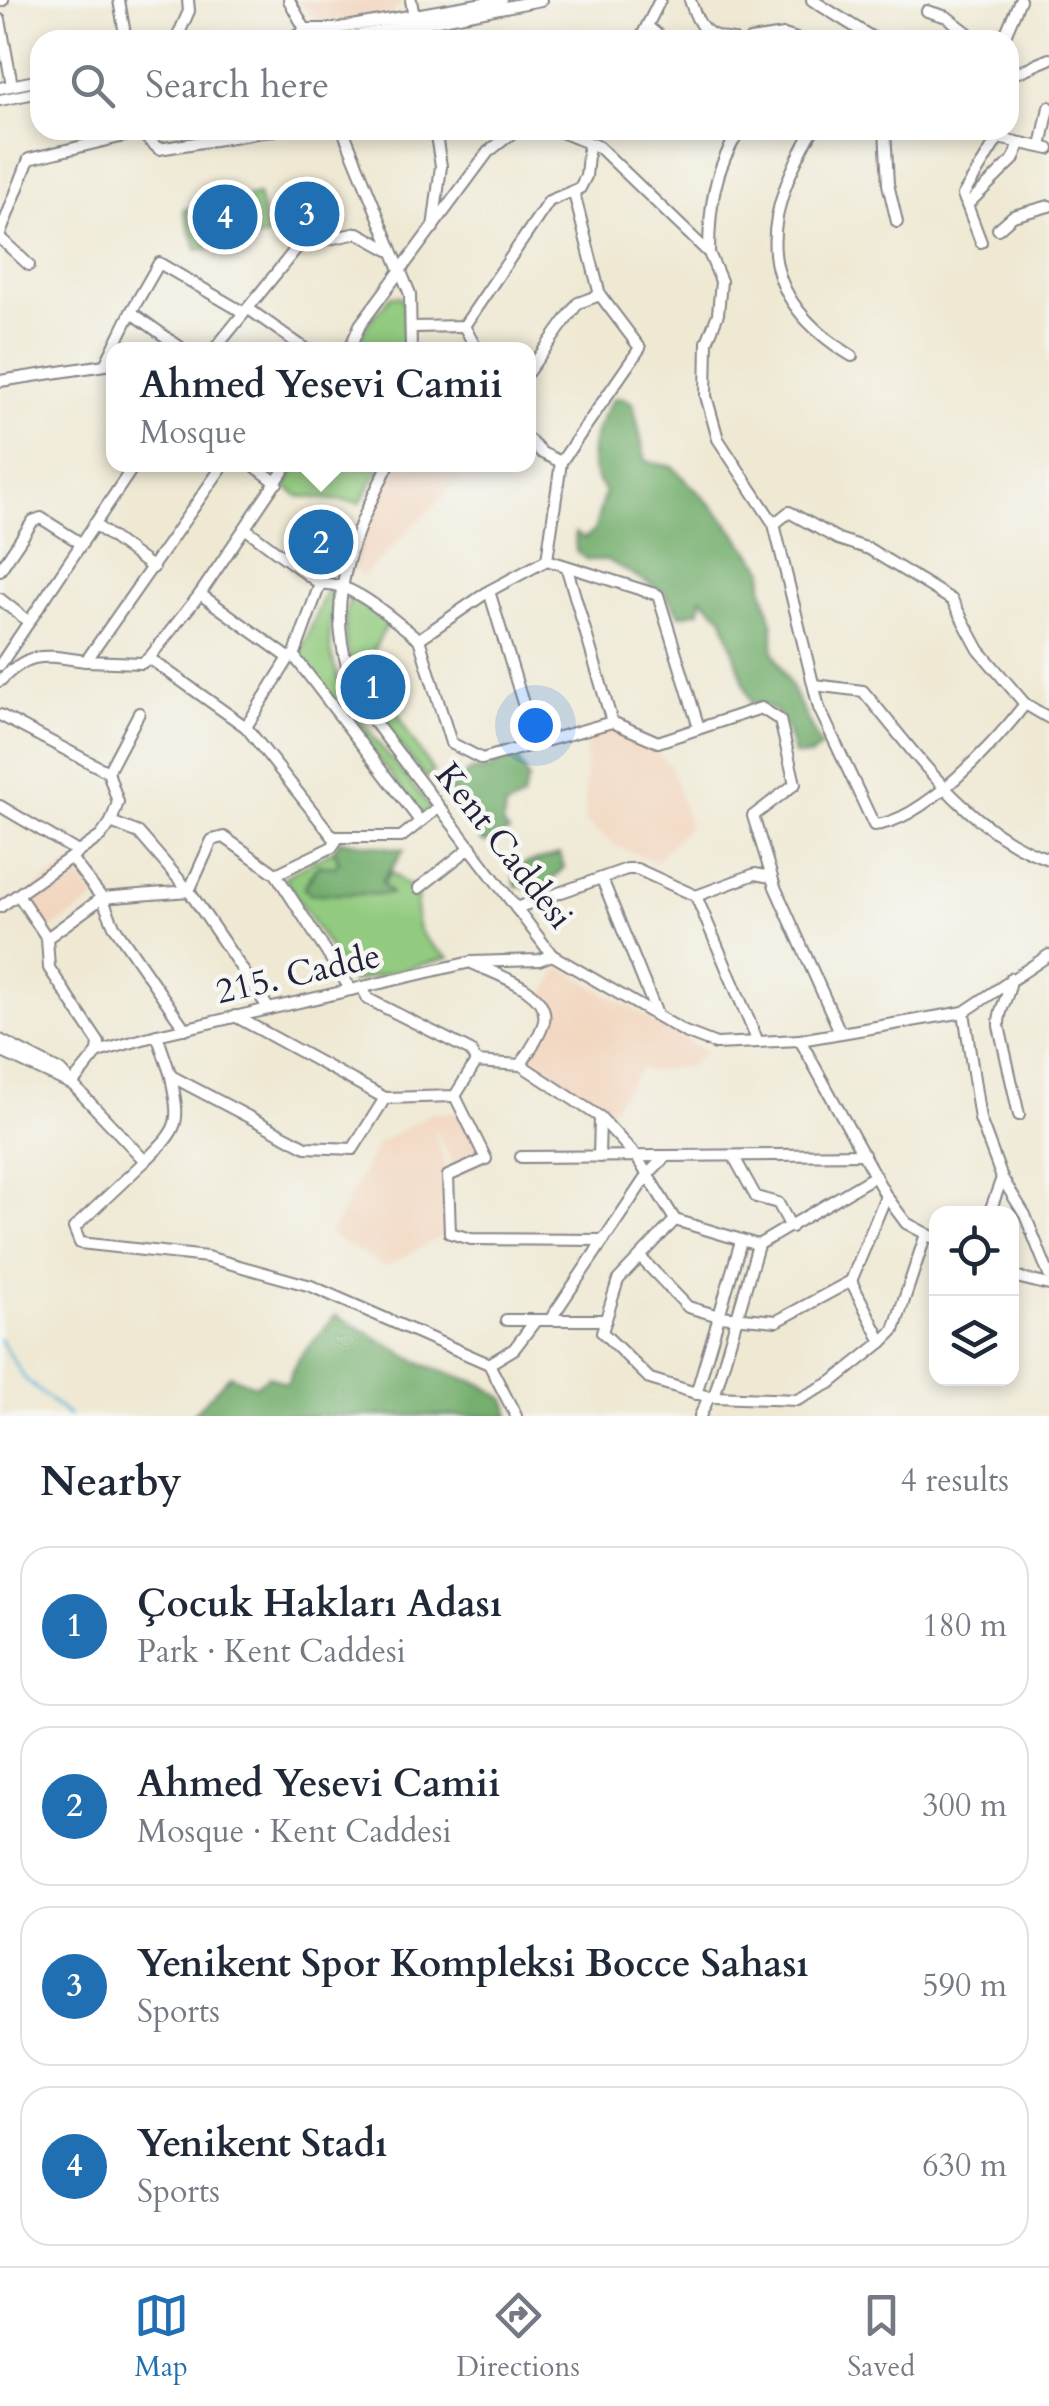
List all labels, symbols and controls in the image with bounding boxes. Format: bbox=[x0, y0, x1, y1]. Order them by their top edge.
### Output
search box bbox=[30, 30, 1019, 140]
icon: search bbox=[65, 58, 120, 113]
text: Search here bbox=[145, 59, 329, 111]
pin: 3 bbox=[274, 176, 340, 252]
pin: 4 bbox=[192, 180, 258, 254]
popup bbox=[106, 342, 536, 472]
text: Ahmed Yesevi Camii bbox=[139, 359, 503, 411]
text: Mosque bbox=[139, 411, 247, 455]
pin: 2 bbox=[288, 504, 354, 580]
pin: 1 bbox=[340, 650, 406, 724]
your location bbox=[510, 700, 561, 751]
street label: Kent Caddesi bbox=[424, 753, 584, 939]
street label: 215. Cadde bbox=[211, 932, 385, 1016]
map controls bbox=[929, 1206, 1019, 1386]
button: locate bbox=[929, 1206, 1019, 1296]
button: layers bbox=[929, 1296, 1019, 1386]
text: Nearby bbox=[40, 1453, 182, 1510]
text: 4 results bbox=[901, 1459, 1009, 1503]
text: Çocuk Hakları Adası bbox=[137, 1578, 502, 1630]
text: 1 bbox=[66, 1604, 83, 1648]
text: 180 m bbox=[922, 1604, 1007, 1648]
text: Park · Kent Caddesi bbox=[137, 1630, 406, 1674]
text: Ahmed Yesevi Camii bbox=[137, 1758, 500, 1810]
text: 2 bbox=[66, 1784, 83, 1828]
text: 300 m bbox=[922, 1784, 1007, 1828]
text: Mosque · Kent Caddesi bbox=[137, 1810, 452, 1854]
text: Yenikent Spor Kompleksi Bocce Sahası bbox=[137, 1938, 809, 1990]
text: 3 bbox=[66, 1964, 83, 2008]
text: 590 m bbox=[922, 1964, 1007, 2008]
text: Sports bbox=[137, 1990, 220, 2034]
text: Yenikent Stadı bbox=[137, 2118, 387, 2170]
text: 4 bbox=[66, 2144, 83, 2188]
text: 630 m bbox=[922, 2144, 1007, 2188]
text: Sports bbox=[137, 2170, 220, 2214]
tab: Map bbox=[134, 2288, 189, 2386]
tab: Directions bbox=[456, 2288, 580, 2386]
tab: Saved bbox=[847, 2288, 915, 2386]

